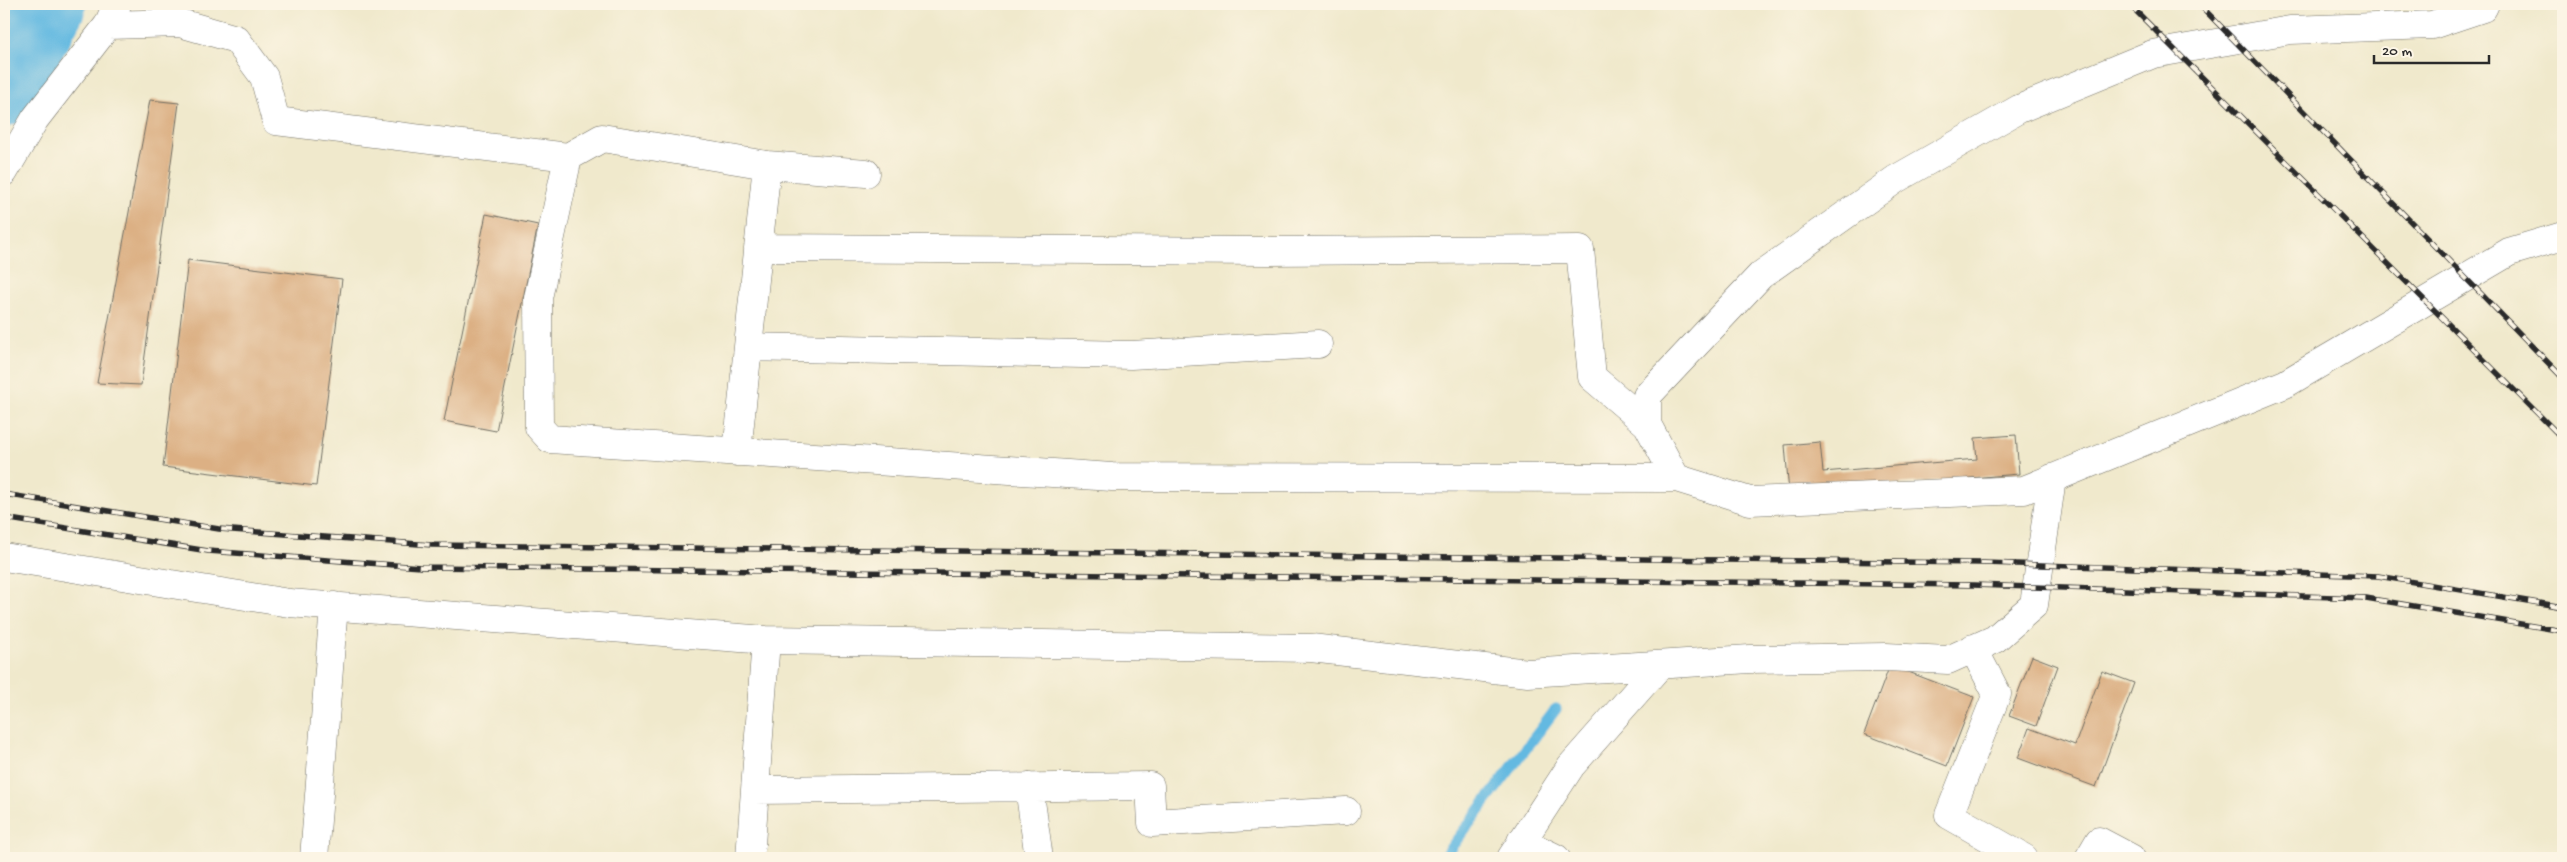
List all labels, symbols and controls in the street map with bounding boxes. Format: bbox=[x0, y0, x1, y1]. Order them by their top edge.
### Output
scale bar bbox=[2374, 32, 2490, 64]
text: 20 m bbox=[2382, 43, 2412, 61]

